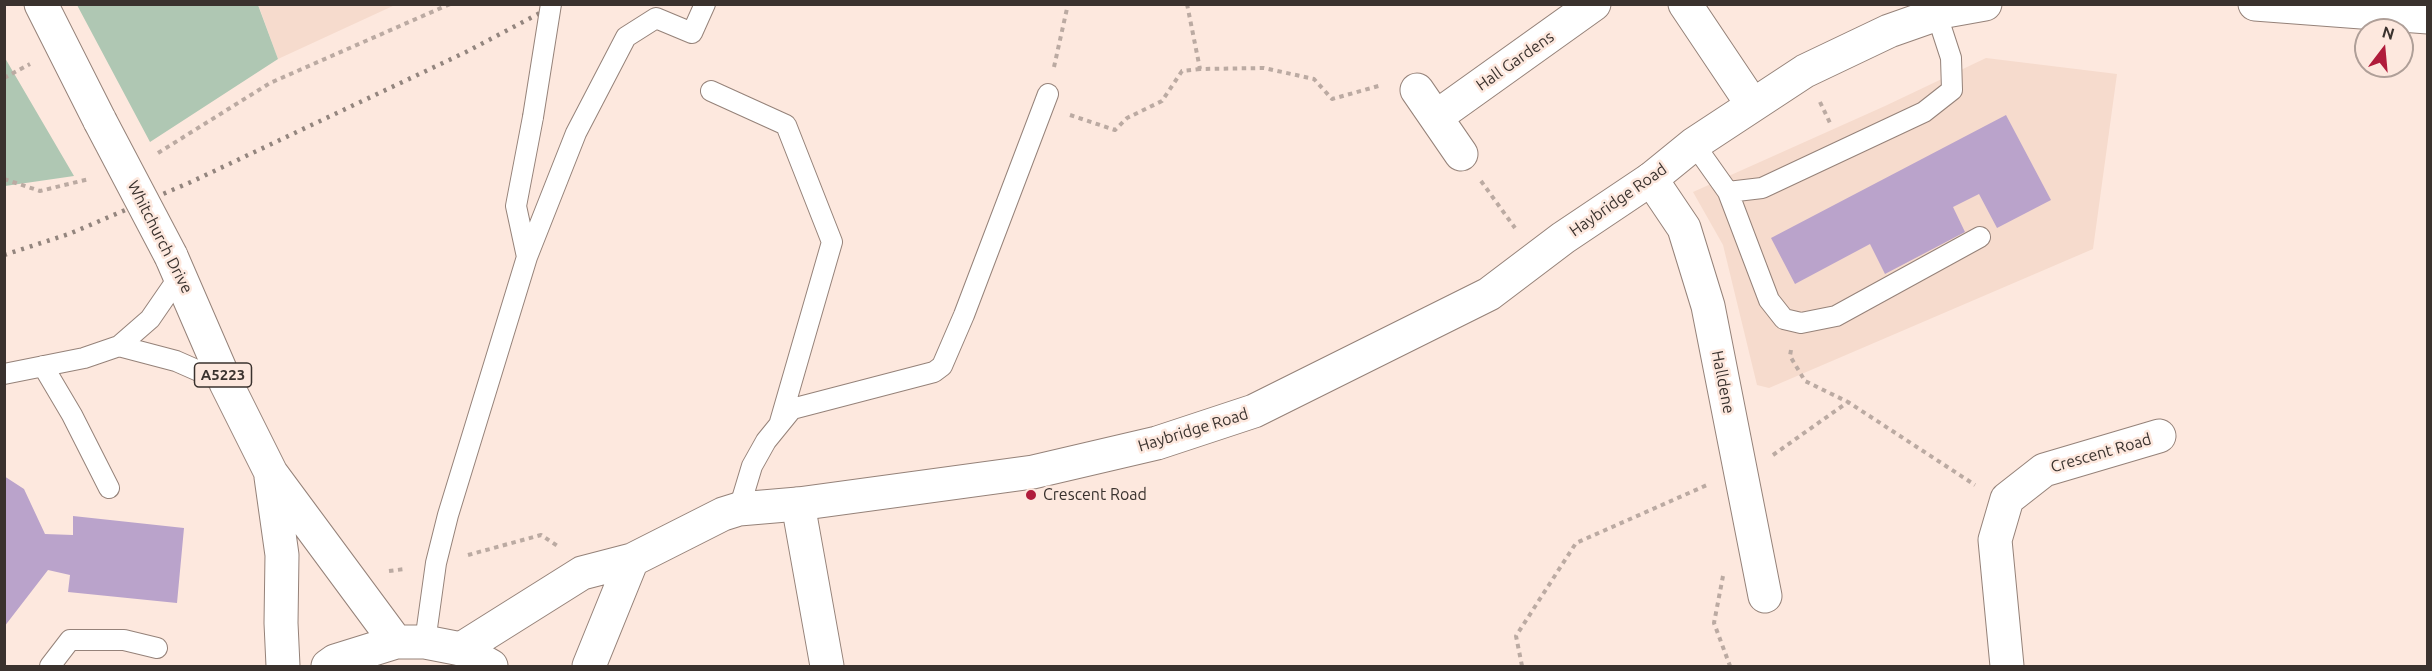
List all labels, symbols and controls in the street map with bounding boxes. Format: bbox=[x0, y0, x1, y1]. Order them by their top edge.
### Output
north arrow bbox=[2354, 18, 2414, 78]
text: N bbox=[2380, 22, 2397, 43]
street label: Hall Gardens bbox=[1472, 27, 1558, 95]
street label: Haybridge Road bbox=[1566, 159, 1670, 241]
street label: Whitchurch Drive bbox=[123, 177, 197, 297]
street label: Halldene bbox=[1707, 349, 1739, 415]
road number: A5223 bbox=[194, 363, 252, 387]
street label: Haybridge Road bbox=[1136, 404, 1250, 456]
street label: Crescent Road bbox=[2048, 429, 2154, 477]
place label: Crescent Road bbox=[1043, 485, 1147, 505]
marker: Crescent Road bbox=[1024, 488, 1038, 502]

